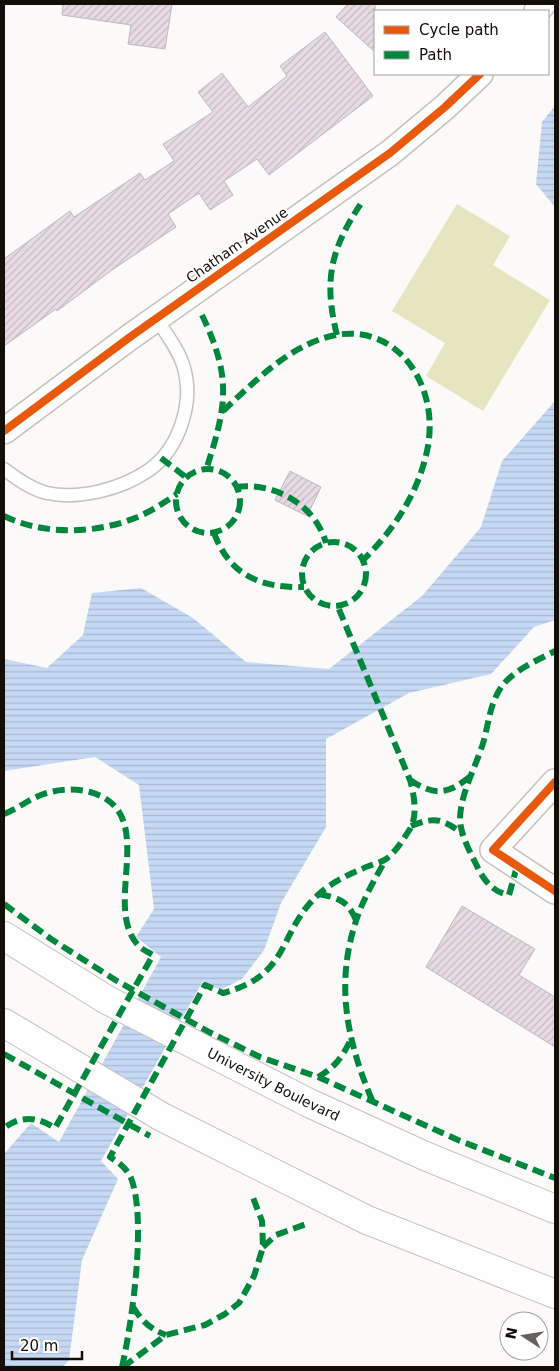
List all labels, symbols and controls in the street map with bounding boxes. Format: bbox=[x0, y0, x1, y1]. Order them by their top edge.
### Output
legend bbox=[374, 10, 549, 75]
text: Cycle path bbox=[419, 21, 499, 39]
text: Path bbox=[419, 46, 452, 64]
street label: Chatham Avenue bbox=[183, 204, 291, 286]
street label: University Boulevard bbox=[205, 1045, 342, 1124]
north arrow bbox=[499, 1311, 549, 1361]
text: N bbox=[502, 1326, 520, 1341]
scale bar bbox=[12, 1328, 82, 1360]
text: 20 m bbox=[20, 1337, 58, 1355]

